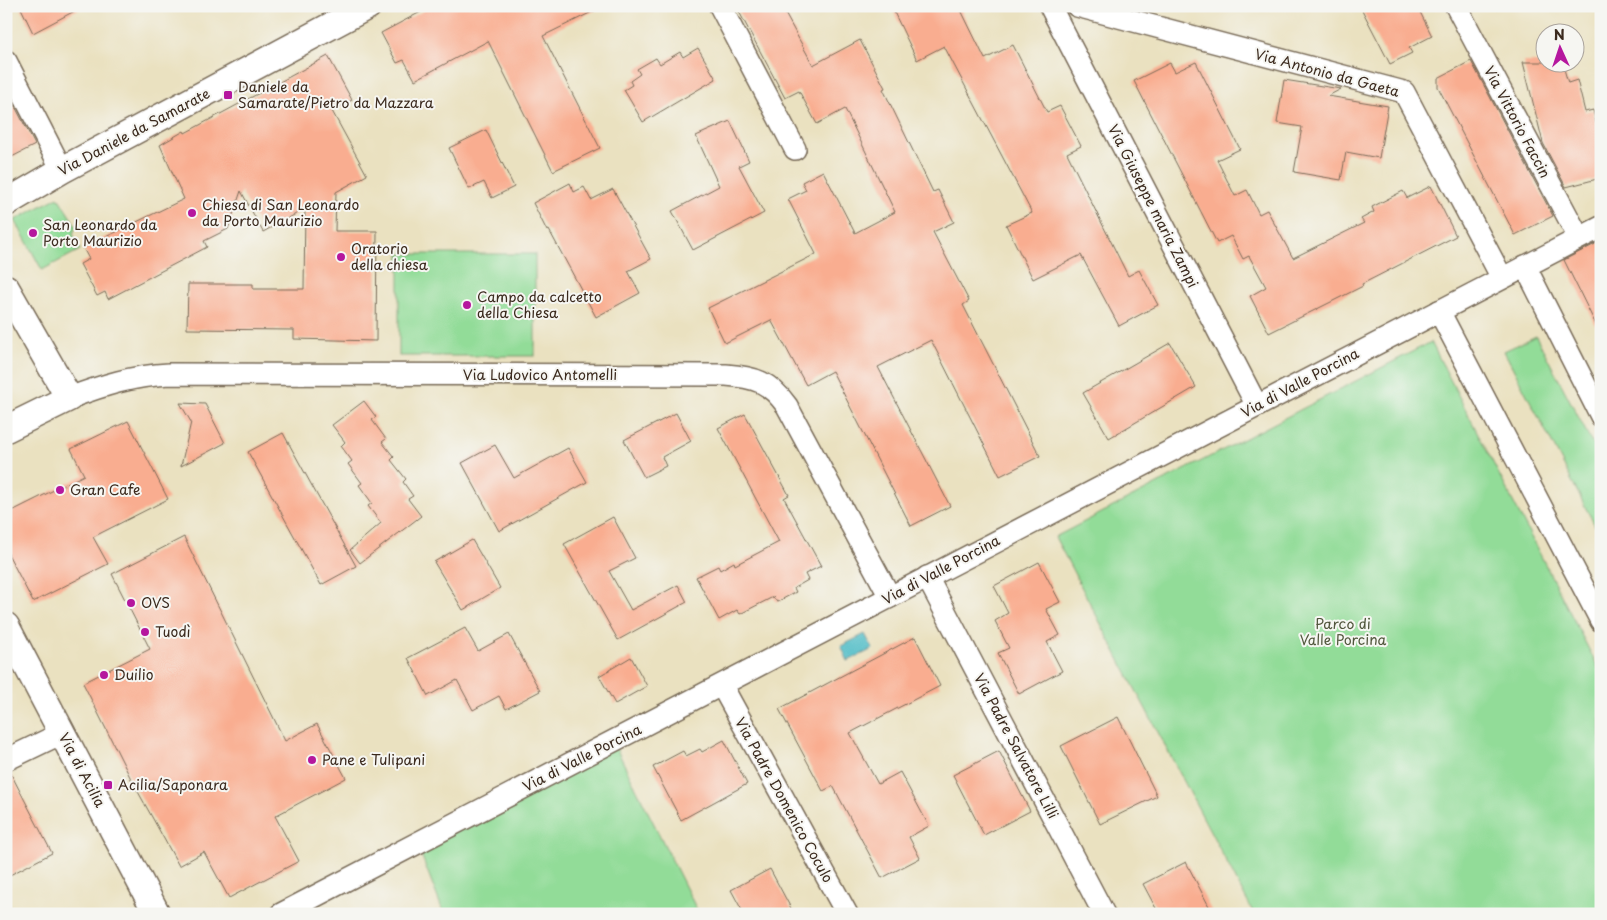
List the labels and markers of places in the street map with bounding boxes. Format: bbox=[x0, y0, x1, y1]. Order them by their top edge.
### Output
place label: Daniele da Samarate/Pietro da Mazzara bbox=[238, 76, 434, 113]
marker: Daniele da Samarate/Pietro da Mazzara bbox=[222, 89, 234, 101]
place label: Chiesa di San Leonardo da Porto Maurizio bbox=[202, 194, 359, 231]
marker: Chiesa di San Leonardo da Porto Maurizio bbox=[186, 207, 198, 219]
place label: San Leonardo da Porto Maurizio bbox=[43, 214, 157, 251]
marker: San Leonardo da Porto Maurizio bbox=[27, 227, 39, 239]
place label: Oratorio della chiesa bbox=[351, 238, 429, 275]
marker: Oratorio della chiesa bbox=[335, 251, 347, 263]
place label: Campo da calcetto della Chiesa bbox=[477, 286, 602, 323]
marker: Campo da calcetto della Chiesa bbox=[461, 299, 473, 311]
place label: Gran Cafe bbox=[70, 479, 141, 500]
marker: Gran Cafe bbox=[54, 484, 66, 496]
place label: OVS bbox=[141, 592, 170, 613]
marker: OVS bbox=[125, 597, 137, 609]
place label: Tuodì bbox=[155, 621, 191, 642]
marker: Tuodì bbox=[139, 626, 151, 638]
place label: Duilio bbox=[114, 664, 154, 685]
marker: Duilio bbox=[98, 669, 110, 681]
place label: Pane e Tulipani bbox=[322, 749, 425, 770]
marker: Pane e Tulipani bbox=[306, 754, 318, 766]
place label: Acilia/Saponara bbox=[118, 774, 228, 795]
marker: Acilia/Saponara bbox=[102, 779, 114, 791]

